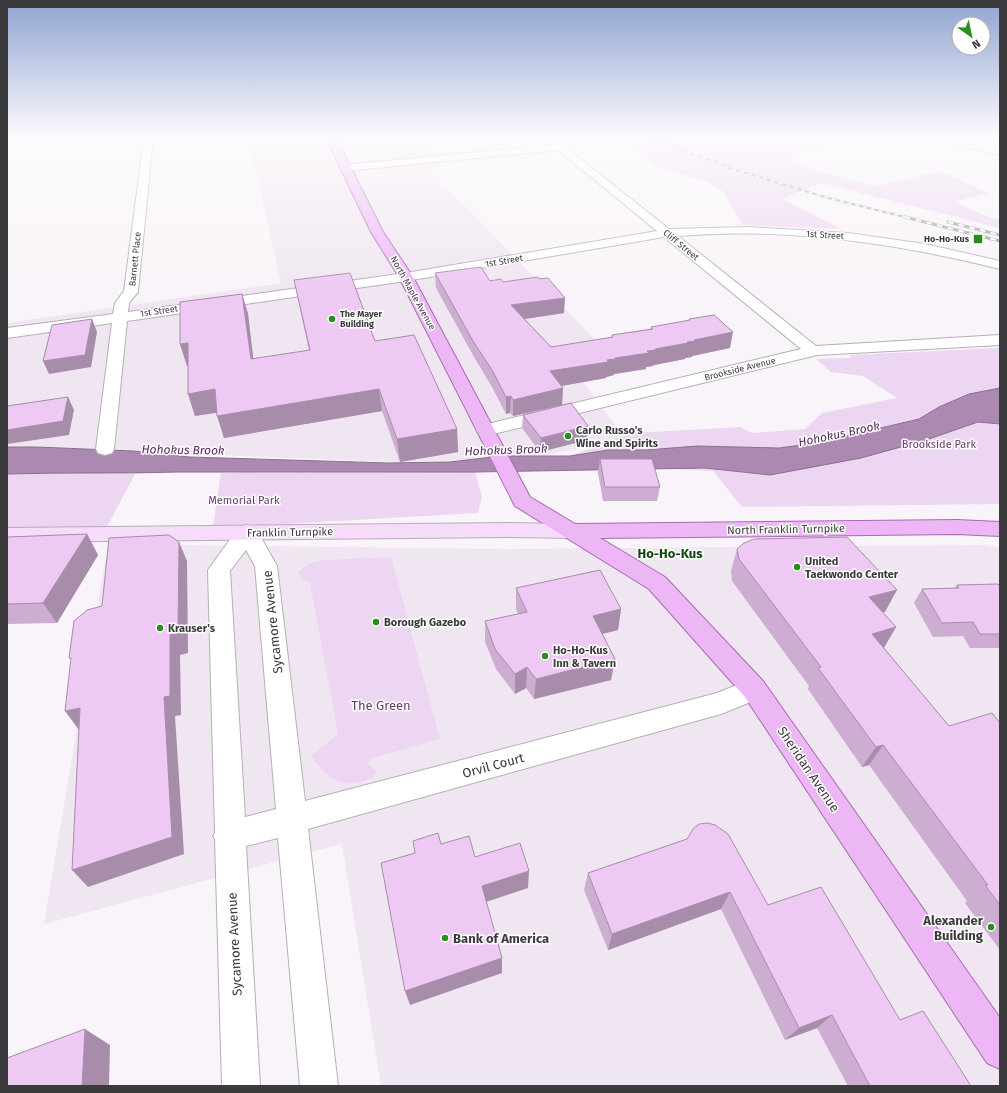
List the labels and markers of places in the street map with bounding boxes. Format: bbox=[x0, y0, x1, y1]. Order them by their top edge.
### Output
marker: Ho-Ho-Kus bbox=[972, 233, 984, 245]
place label: Ho-Ho-Kus bbox=[924, 234, 970, 244]
place label: The Mayer Building bbox=[340, 309, 383, 329]
marker: The Mayer Building bbox=[327, 314, 337, 324]
place label: Carlo Russo's Wine and Spirits bbox=[576, 424, 659, 450]
marker: Carlo Russo's Wine and Spirits bbox=[563, 431, 573, 441]
place label: United Taekwondo Center bbox=[805, 555, 899, 581]
marker: United Taekwondo Center bbox=[792, 562, 802, 572]
place label: Borough Gazebo bbox=[384, 616, 467, 629]
marker: Borough Gazebo bbox=[371, 617, 381, 627]
place label: Krauser's bbox=[168, 622, 216, 635]
marker: Krauser's bbox=[155, 623, 165, 633]
place label: Ho-Ho-Kus Inn & Tavern bbox=[553, 644, 616, 670]
marker: Ho-Ho-Kus Inn & Tavern bbox=[540, 651, 550, 661]
place label: Alexander Building bbox=[922, 913, 984, 943]
marker: Alexander Building bbox=[986, 922, 996, 932]
place label: Bank of America bbox=[453, 931, 549, 946]
marker: Bank of America bbox=[440, 933, 450, 943]

